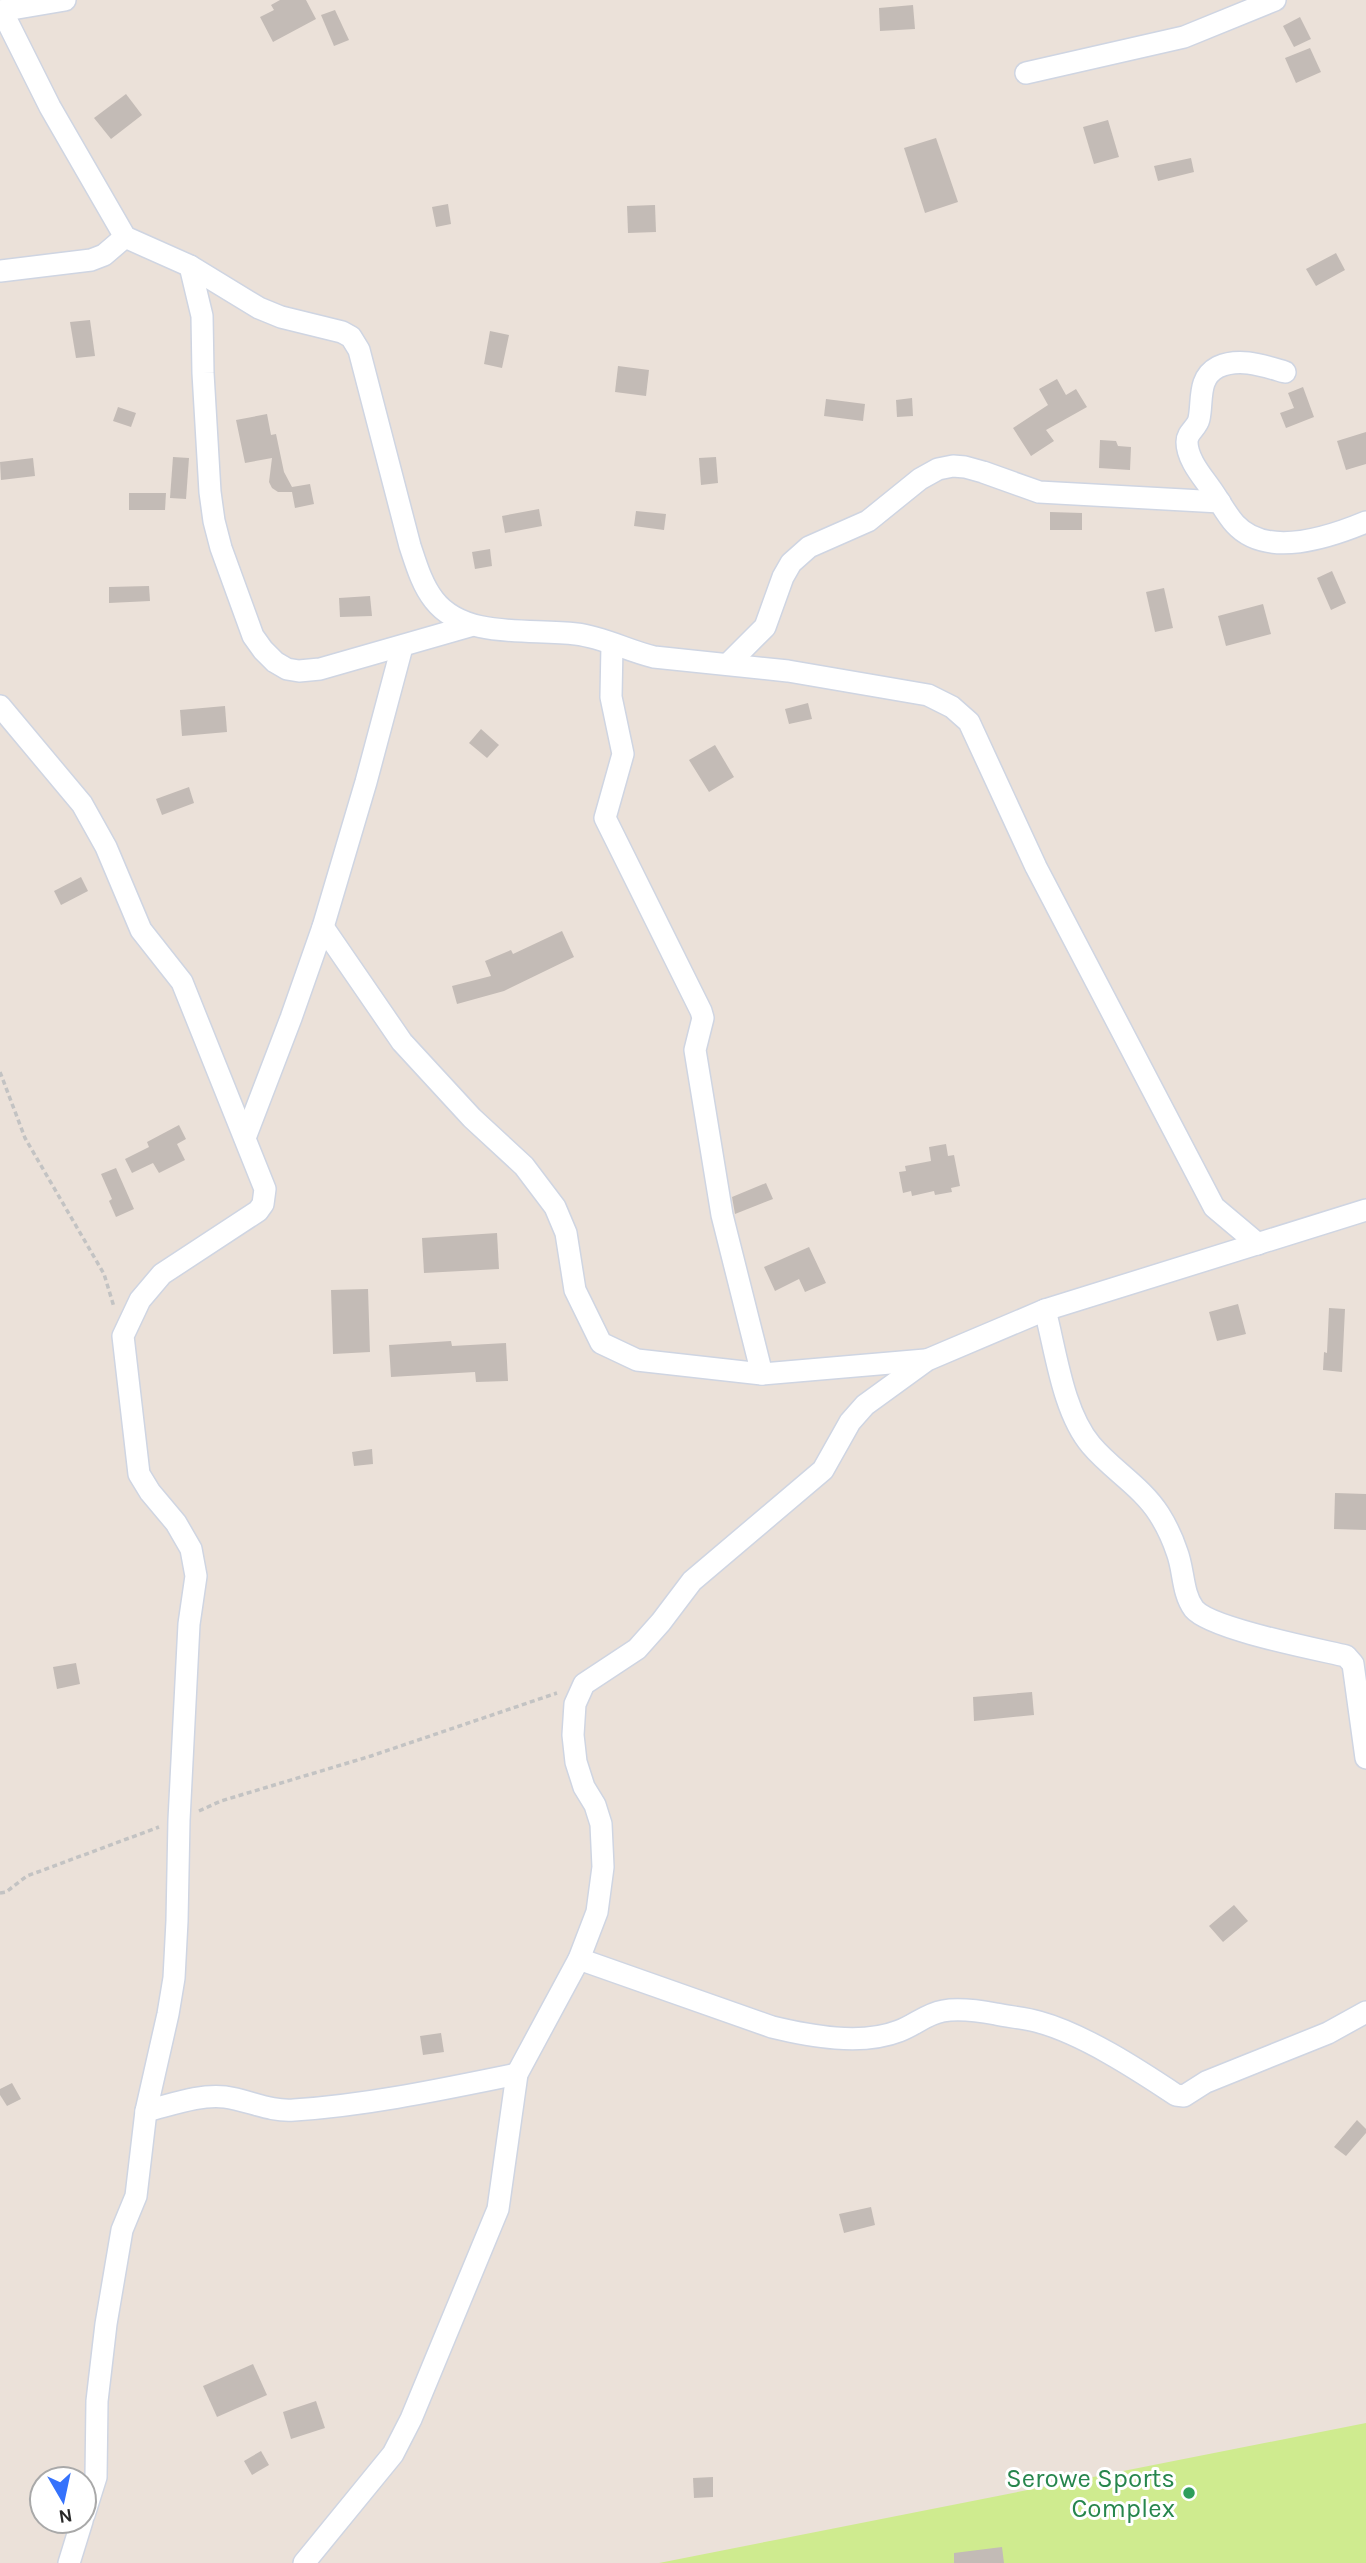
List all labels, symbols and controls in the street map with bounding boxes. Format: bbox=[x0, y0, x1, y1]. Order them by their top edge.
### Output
place label: Serowe Sports Complex bbox=[1006, 2463, 1175, 2524]
north arrow bbox=[28, 2465, 98, 2535]
marker: Serowe Sports Complex bbox=[1181, 2485, 1197, 2501]
text: N bbox=[57, 2504, 74, 2528]

